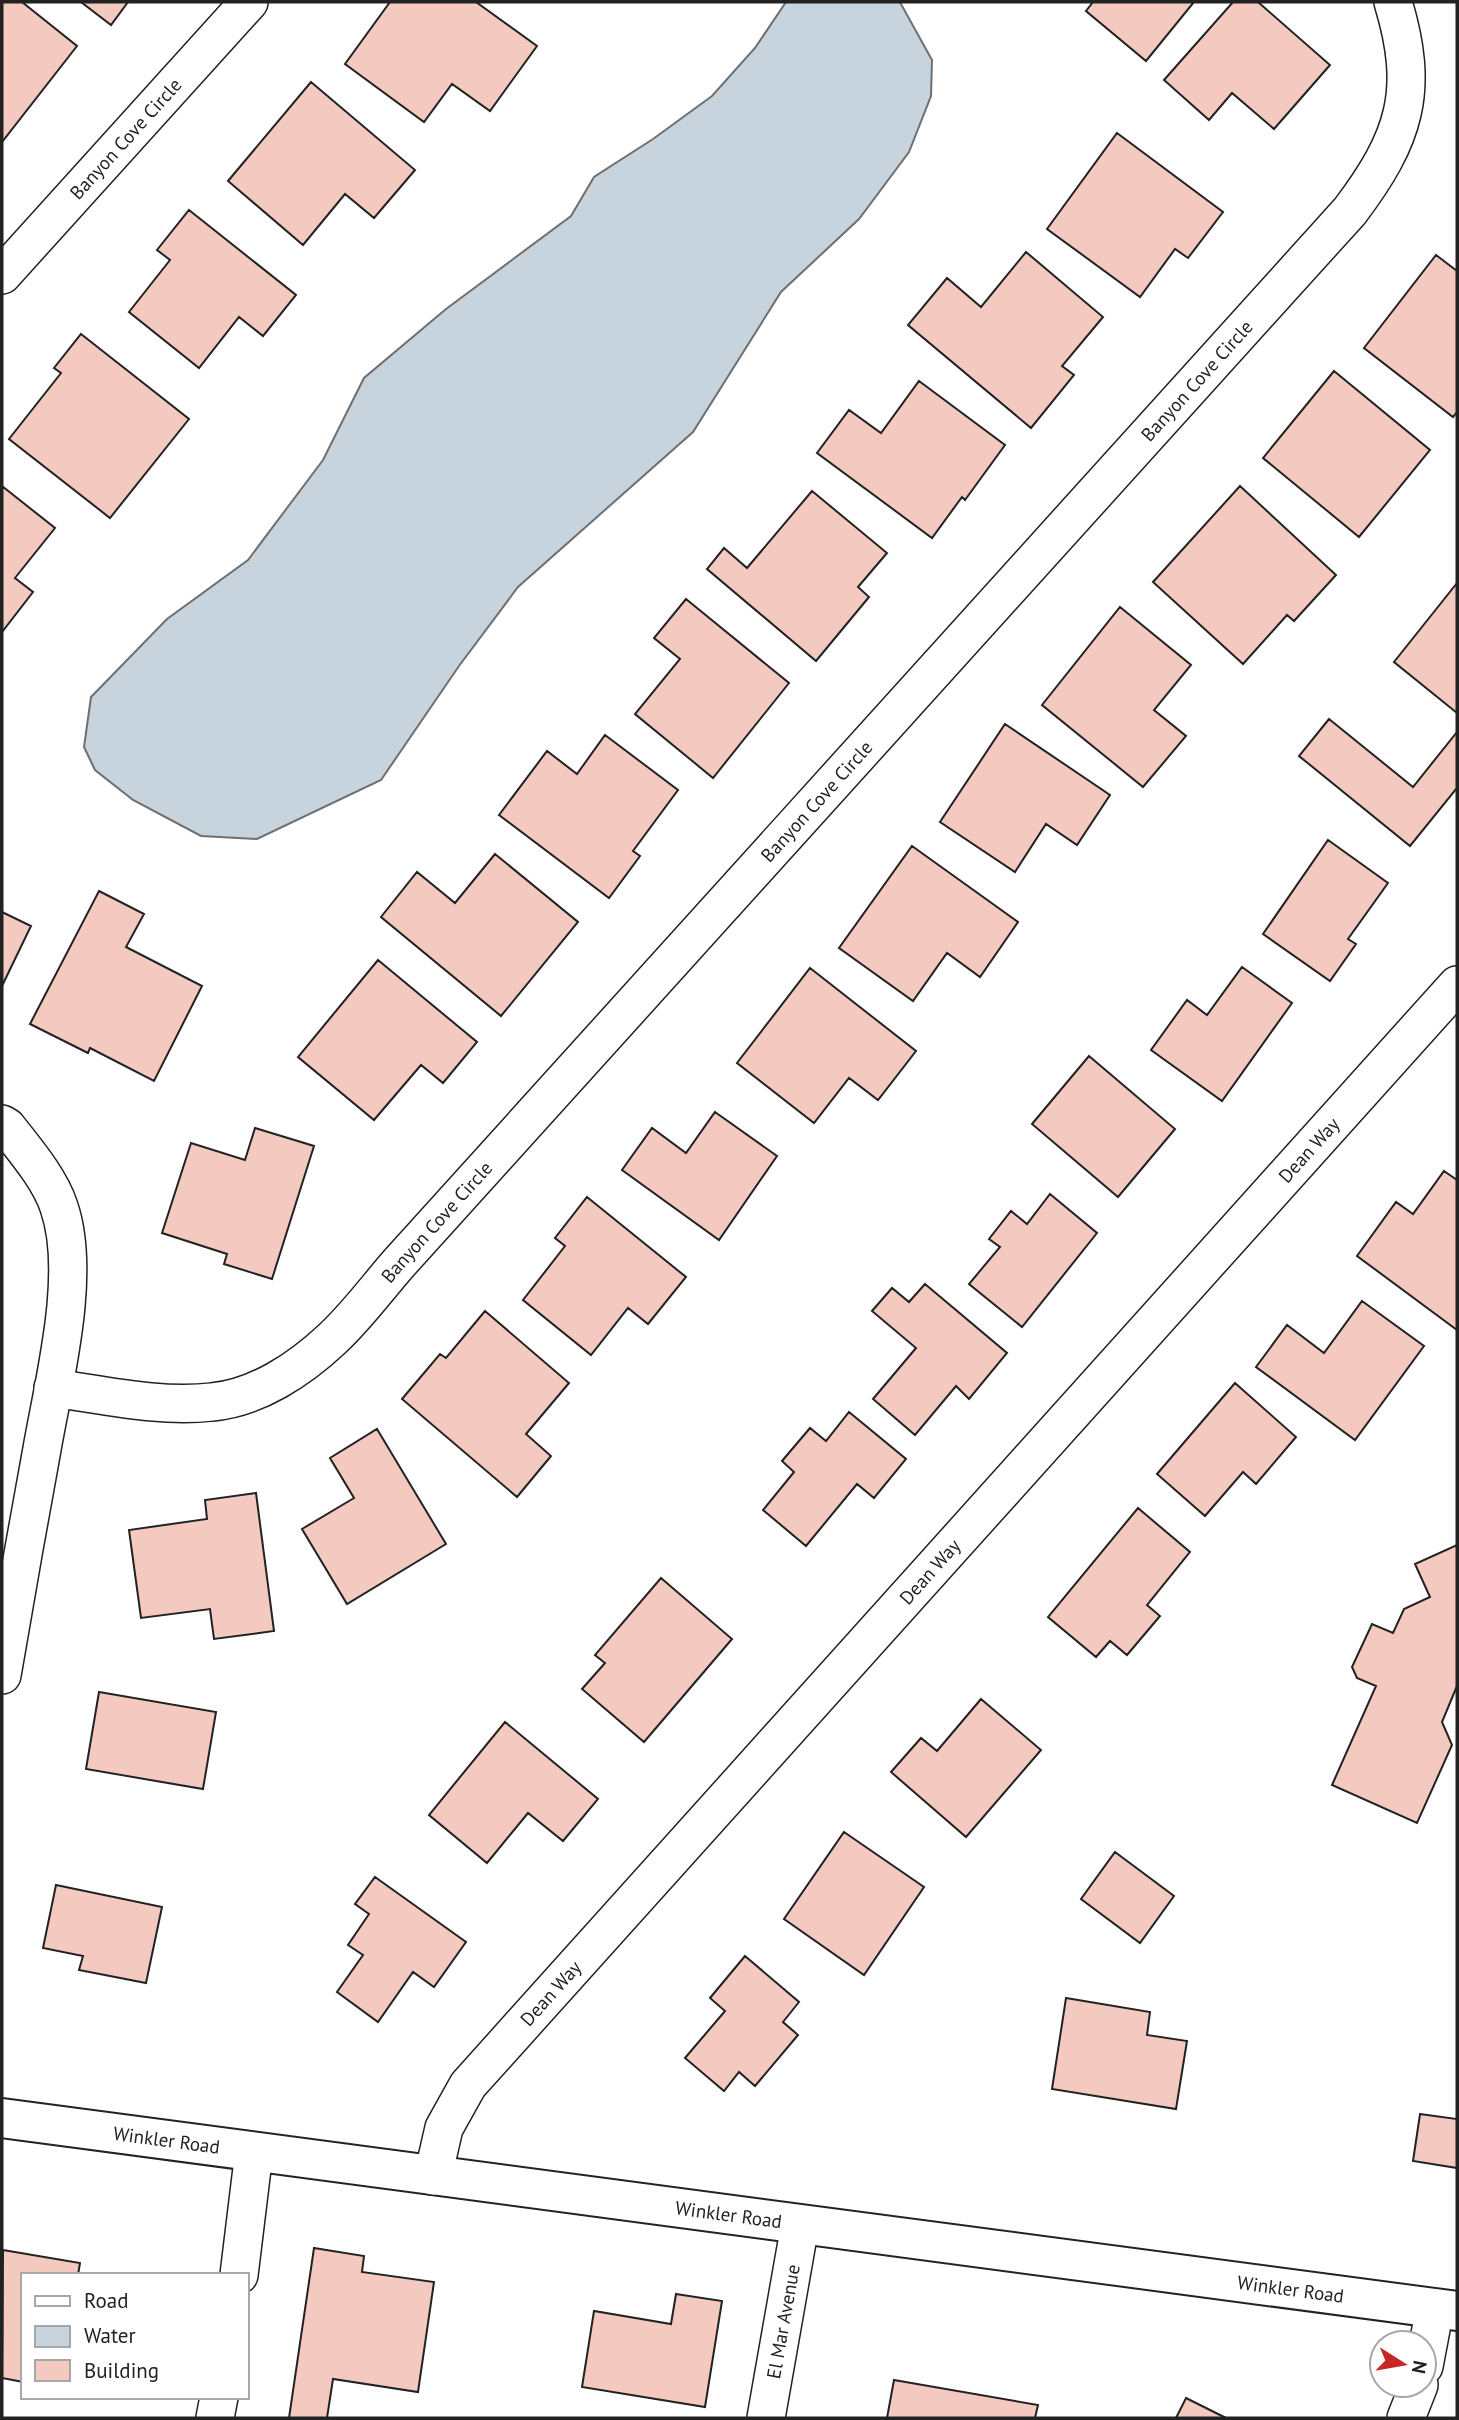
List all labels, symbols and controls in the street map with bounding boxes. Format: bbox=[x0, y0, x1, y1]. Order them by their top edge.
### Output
street label: Banyon Cove Circle bbox=[64, 73, 186, 204]
street label: Banyon Cove Circle bbox=[1136, 315, 1258, 446]
street label: Banyon Cove Circle bbox=[756, 735, 878, 867]
street label: Dean Way bbox=[1273, 1112, 1344, 1188]
street label: Banyon Cove Circle bbox=[376, 1156, 497, 1287]
street label: Dean Way bbox=[894, 1534, 965, 1609]
street label: Dean Way bbox=[515, 1955, 586, 2031]
street label: Winkler Road bbox=[112, 2121, 221, 2159]
street label: Winkler Road bbox=[674, 2195, 783, 2233]
street label: El Mar Avenue bbox=[761, 2262, 805, 2380]
street label: Winkler Road bbox=[1236, 2270, 1346, 2308]
legend bbox=[21, 2273, 248, 2399]
text: Road bbox=[84, 2287, 128, 2314]
text: Water bbox=[84, 2322, 136, 2349]
north arrow bbox=[1368, 2329, 1438, 2399]
text: Building bbox=[84, 2357, 159, 2384]
text: N bbox=[1407, 2359, 1433, 2376]

